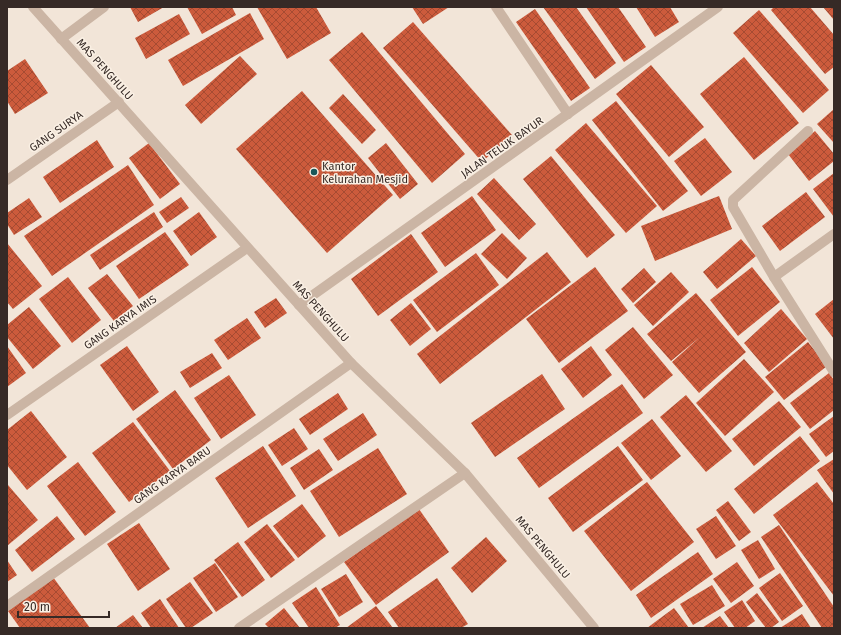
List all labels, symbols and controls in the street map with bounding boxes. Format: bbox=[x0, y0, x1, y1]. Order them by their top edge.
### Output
street label: MAS PENGHULU bbox=[74, 36, 135, 103]
street label: GANG SURYA bbox=[27, 108, 86, 155]
street label: JALAN TELUK BAYUR bbox=[459, 114, 546, 181]
place label: Kantor Kelurahan Mesjid bbox=[322, 160, 408, 186]
marker: Kantor Kelurahan Mesjid bbox=[309, 167, 319, 177]
street label: MAS PENGHULU bbox=[290, 278, 351, 345]
street label: GANG KARYA IMIS bbox=[82, 293, 159, 352]
street label: GANG KARYA BARU bbox=[131, 444, 213, 507]
street label: MAS PENGHULU bbox=[513, 513, 573, 581]
scale bar bbox=[18, 593, 109, 619]
text: 20 m bbox=[24, 600, 50, 614]

